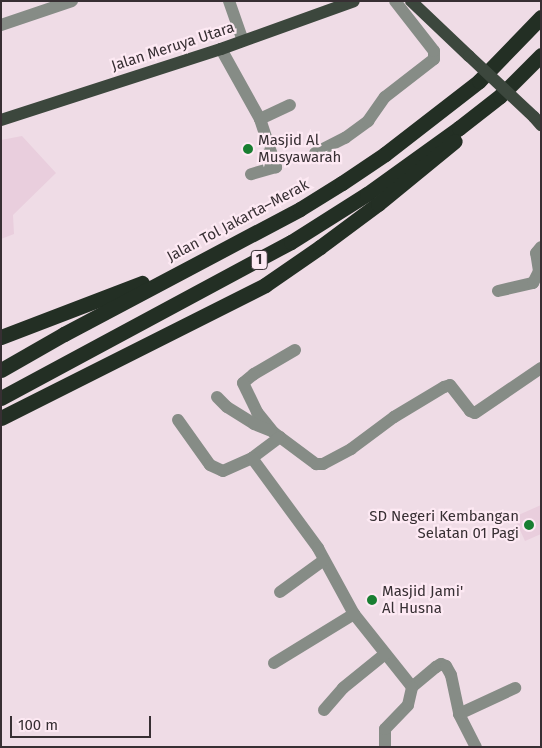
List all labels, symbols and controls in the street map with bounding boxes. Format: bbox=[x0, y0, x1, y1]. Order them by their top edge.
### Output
street label: Jalan Meruya Utara bbox=[109, 19, 237, 75]
place label: Masjid Al Musyawarah bbox=[258, 131, 341, 166]
marker: Masjid Al Musyawarah bbox=[242, 143, 254, 155]
street label: Jalan Tol Jakarta–Merak bbox=[164, 176, 312, 266]
road number: 1 bbox=[250, 248, 268, 272]
place label: SD Negeri Kembangan Selatan 01 Pagi bbox=[369, 507, 519, 542]
marker: SD Negeri Kembangan Selatan 01 Pagi bbox=[523, 519, 535, 531]
place label: Masjid Jami' Al Husna bbox=[382, 582, 463, 617]
marker: Masjid Jami' Al Husna bbox=[366, 594, 378, 606]
scale bar bbox=[12, 706, 154, 738]
text: 100 m bbox=[18, 716, 58, 734]

